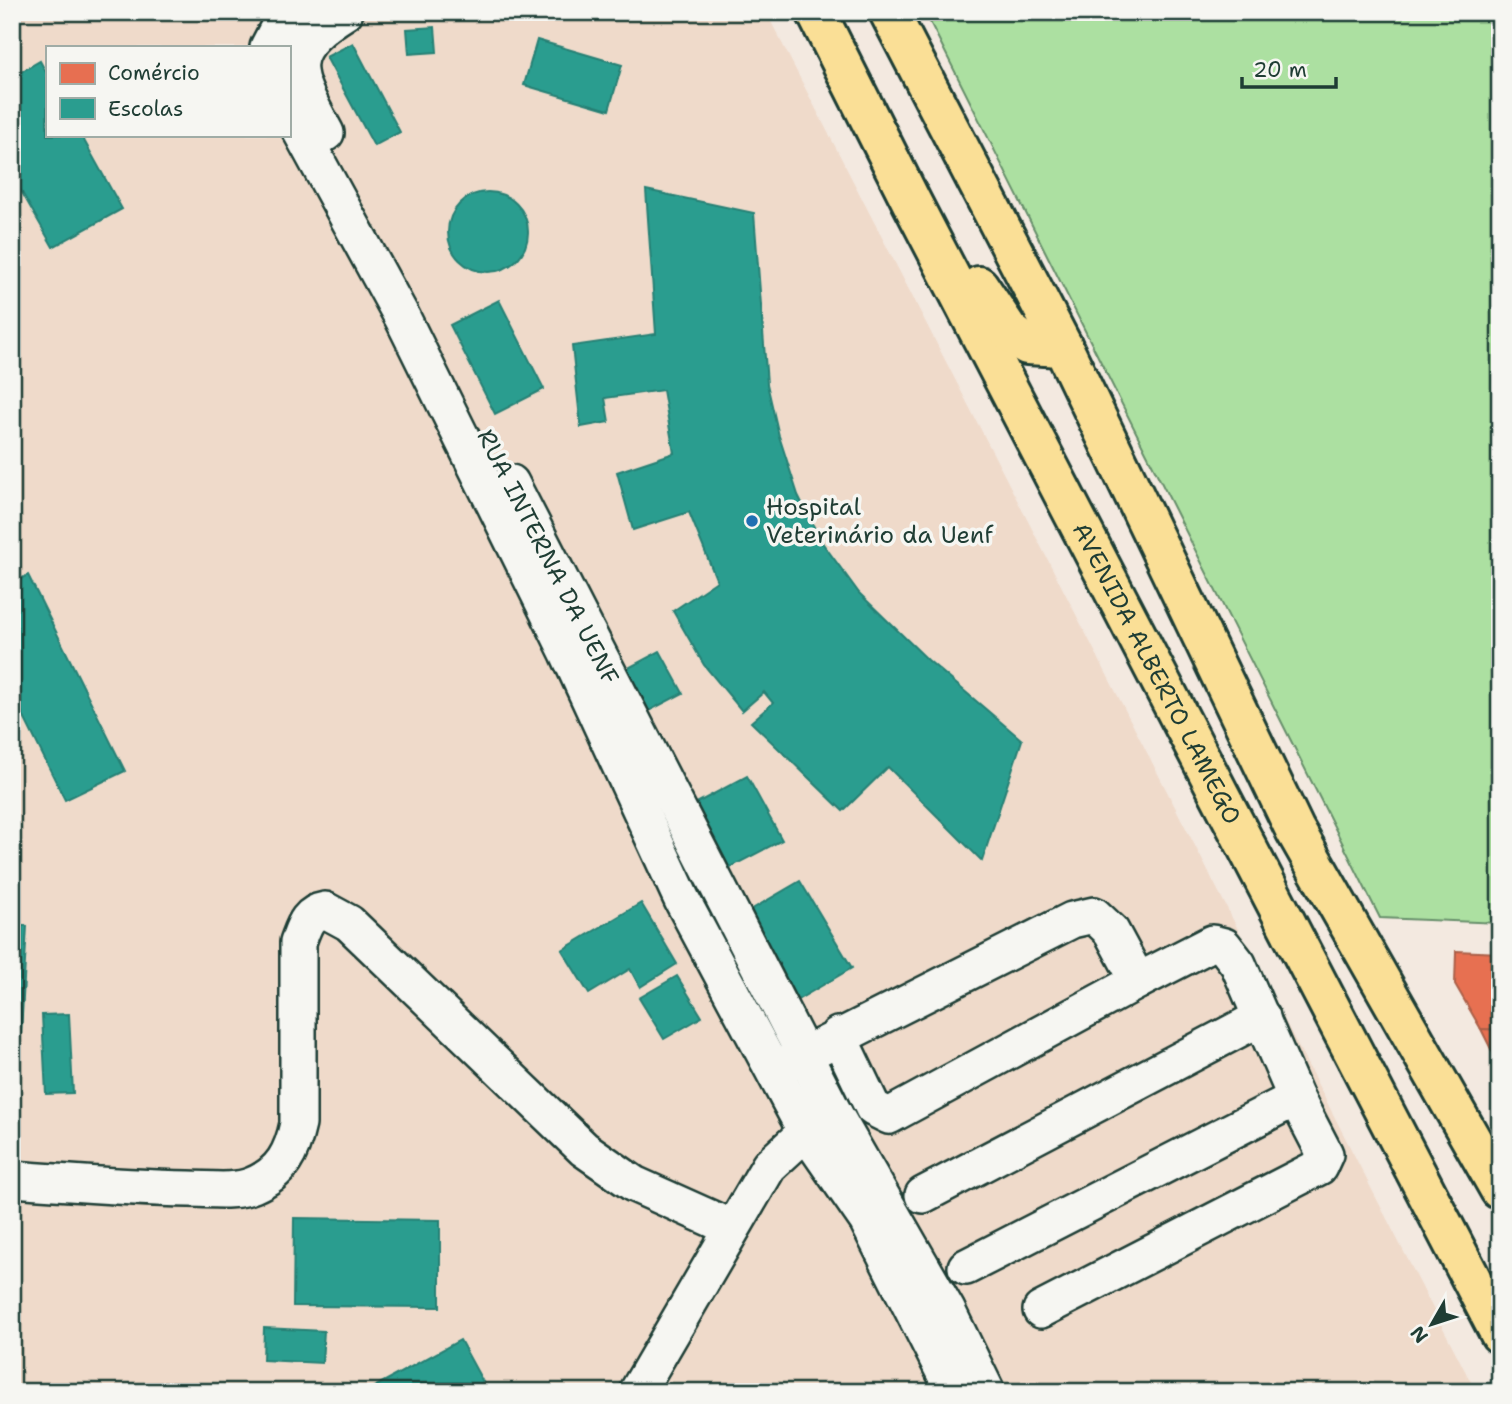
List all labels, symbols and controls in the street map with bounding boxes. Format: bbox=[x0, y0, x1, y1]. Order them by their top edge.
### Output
legend bbox=[46, 46, 290, 136]
scale bar bbox=[1242, 46, 1337, 90]
text: 20 m bbox=[1253, 56, 1307, 84]
text: Comércio bbox=[108, 59, 200, 87]
text: Escolas bbox=[108, 95, 183, 123]
street label: RUA INTERNA DA UENF bbox=[470, 424, 626, 690]
place label: Hospital Veterinário da Uenf bbox=[766, 491, 995, 551]
marker: Hospital Veterinário da Uenf bbox=[744, 513, 760, 529]
street label: AVENIDA ALBERTO LAMEGO bbox=[1065, 517, 1248, 830]
north arrow bbox=[1396, 1288, 1466, 1358]
text: N bbox=[1405, 1321, 1434, 1348]

